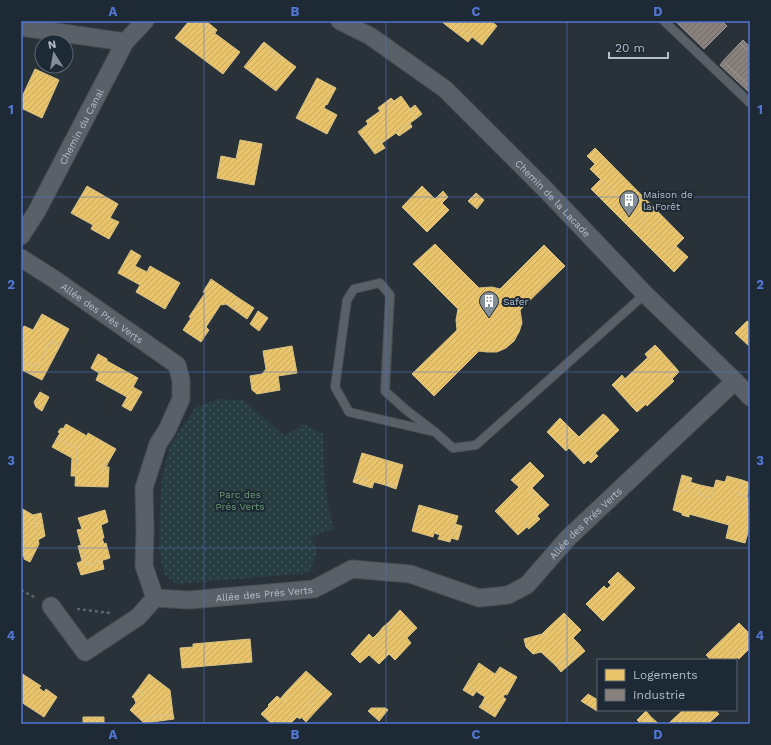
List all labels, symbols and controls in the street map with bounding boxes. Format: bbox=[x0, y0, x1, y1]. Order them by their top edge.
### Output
text: A bbox=[109, 4, 118, 19]
text: B bbox=[291, 4, 300, 19]
text: C bbox=[472, 4, 481, 19]
text: D bbox=[653, 4, 663, 19]
north arrow bbox=[34, 34, 74, 74]
scale bar bbox=[609, 34, 668, 60]
text: N bbox=[47, 38, 57, 52]
text: 20 m bbox=[615, 41, 645, 55]
street label: Chemin du Canal bbox=[57, 87, 106, 167]
text: 1 bbox=[8, 102, 14, 117]
text: 1 bbox=[757, 102, 763, 117]
street label: Chemin de la Lacade bbox=[513, 158, 593, 239]
building icon: Maison de la Forêt bbox=[618, 189, 640, 217]
place label: Maison de la Forêt bbox=[643, 189, 693, 212]
text: 2 bbox=[7, 277, 15, 292]
text: 2 bbox=[756, 277, 764, 292]
street label: Allée des Prés Verts bbox=[59, 281, 145, 346]
building icon: Safer bbox=[478, 290, 500, 318]
place label: Safer bbox=[503, 296, 529, 307]
text: 3 bbox=[7, 453, 15, 468]
text: 3 bbox=[756, 453, 764, 468]
street label: Allée des Prés Verts bbox=[547, 485, 624, 562]
park label: Parc des Prés Verts bbox=[215, 489, 265, 512]
street label: Allée des Prés Verts bbox=[215, 584, 313, 604]
text: 4 bbox=[7, 628, 16, 643]
text: 4 bbox=[756, 628, 765, 643]
legend bbox=[597, 659, 737, 711]
text: Logements bbox=[633, 668, 698, 682]
text: Industrie bbox=[633, 688, 685, 702]
text: A bbox=[109, 727, 118, 742]
text: B bbox=[291, 727, 300, 742]
text: C bbox=[472, 727, 481, 742]
text: D bbox=[653, 727, 663, 742]

